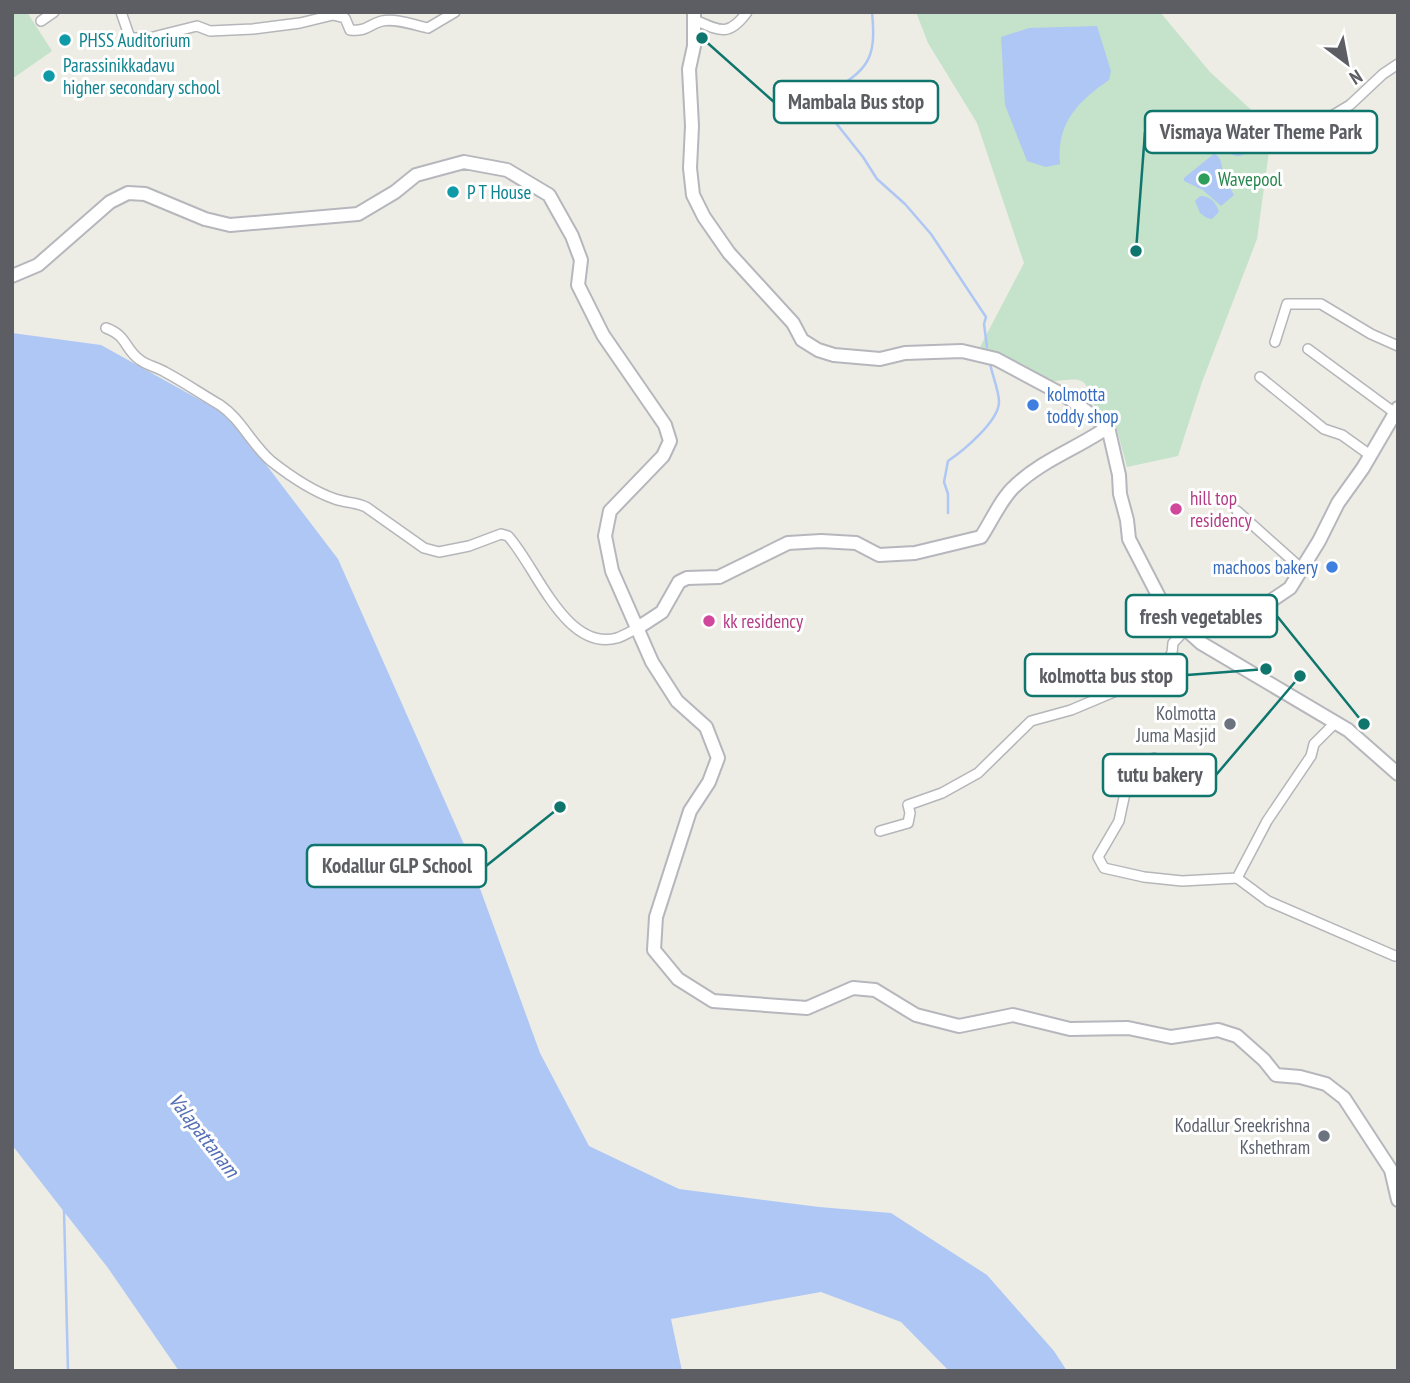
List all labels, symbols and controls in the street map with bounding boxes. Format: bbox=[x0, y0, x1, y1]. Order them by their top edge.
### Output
place label: PHSS Auditorium bbox=[79, 28, 190, 52]
north arrow bbox=[1312, 28, 1382, 98]
marker: PHSS Auditorium bbox=[57, 32, 73, 48]
place label: Parassinikkadavu higher secondary school bbox=[63, 53, 221, 99]
text: N bbox=[1345, 65, 1367, 90]
marker: Parassinikkadavu higher secondary school bbox=[41, 68, 57, 84]
callout: Mambala Bus stop bbox=[774, 81, 938, 123]
text: Mambala Bus stop bbox=[788, 88, 924, 115]
callout: Vismaya Water Theme Park bbox=[1145, 111, 1377, 153]
text: Vismaya Water Theme Park bbox=[1159, 118, 1363, 145]
place label: Wavepool bbox=[1218, 167, 1283, 191]
marker: Wavepool bbox=[1196, 171, 1212, 187]
place label: P T House bbox=[467, 180, 531, 204]
marker: P T House bbox=[445, 184, 461, 200]
place label: kolmotta toddy shop bbox=[1047, 382, 1119, 428]
marker: kolmotta toddy shop bbox=[1025, 397, 1041, 413]
place label: hill top residency bbox=[1190, 486, 1253, 532]
marker: hill top residency bbox=[1168, 501, 1184, 517]
place label: machoos bakery bbox=[1213, 555, 1319, 579]
marker: machoos bakery bbox=[1324, 559, 1340, 575]
callout: fresh vegetables bbox=[1126, 595, 1277, 637]
text: fresh vegetables bbox=[1140, 603, 1262, 630]
place label: kk residency bbox=[723, 609, 804, 633]
marker: kk residency bbox=[701, 613, 717, 629]
callout: kolmotta bus stop bbox=[1025, 654, 1187, 696]
text: kolmotta bus stop bbox=[1039, 662, 1173, 689]
place label: Kolmotta Juma Masjid bbox=[1136, 701, 1216, 747]
marker: Kolmotta Juma Masjid bbox=[1222, 716, 1238, 732]
callout: tutu bakery bbox=[1103, 754, 1216, 796]
text: tutu bakery bbox=[1117, 761, 1203, 788]
callout: Kodallur GLP School bbox=[307, 845, 486, 887]
text: Kodallur GLP School bbox=[322, 852, 473, 879]
water label: Valapattanam bbox=[163, 1088, 246, 1183]
place label: Kodallur Sreekrishna Kshethram bbox=[1175, 1113, 1310, 1159]
marker: Kodallur Sreekrishna Kshethram bbox=[1316, 1128, 1332, 1144]

